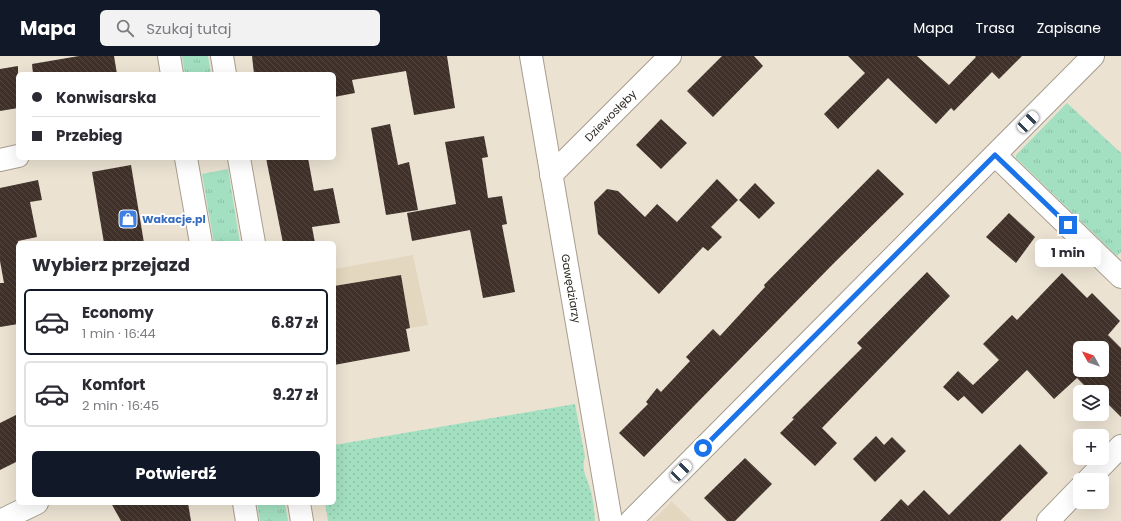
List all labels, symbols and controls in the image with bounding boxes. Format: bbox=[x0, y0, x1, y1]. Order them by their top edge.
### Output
search box bbox=[100, 10, 380, 46]
text: Mapa bbox=[20, 15, 76, 42]
icon: search bbox=[114, 17, 136, 39]
text: Szukaj tutaj bbox=[146, 18, 231, 39]
text: Mapa bbox=[913, 18, 954, 38]
text: Trasa bbox=[976, 18, 1015, 38]
text: Zapisane bbox=[1037, 18, 1101, 38]
street label: Dziewosłęby bbox=[581, 86, 640, 145]
text: Konwisarska bbox=[56, 87, 156, 108]
car bbox=[1015, 109, 1041, 135]
text: Przebieg bbox=[56, 125, 123, 146]
shop icon: Wakacje.pl bbox=[117, 208, 139, 230]
place label: Wakacje.pl bbox=[142, 211, 206, 227]
route end bbox=[1059, 216, 1077, 234]
callout: 1 min bbox=[1035, 239, 1101, 267]
text: 1 min bbox=[1051, 243, 1085, 262]
text: Wybierz przejazd bbox=[32, 252, 190, 277]
street label: Gawędziarzy bbox=[557, 253, 585, 325]
text: Economy bbox=[82, 302, 154, 323]
icon: car bbox=[34, 304, 70, 340]
text: 6.87 zł bbox=[271, 312, 318, 333]
text: 1 min · 16:44 bbox=[82, 324, 156, 343]
north arrow bbox=[1073, 341, 1109, 377]
map controls bbox=[1073, 341, 1109, 509]
text: Komfort bbox=[82, 374, 145, 395]
icon: car bbox=[34, 376, 70, 412]
text: 9.27 zł bbox=[273, 384, 318, 405]
button: layers bbox=[1073, 385, 1109, 421]
text: 2 min · 16:45 bbox=[82, 396, 159, 415]
button: + bbox=[1073, 429, 1109, 465]
route start bbox=[694, 439, 712, 457]
button: Potwierdź bbox=[32, 451, 320, 497]
car bbox=[668, 458, 694, 484]
button: − bbox=[1073, 473, 1109, 509]

